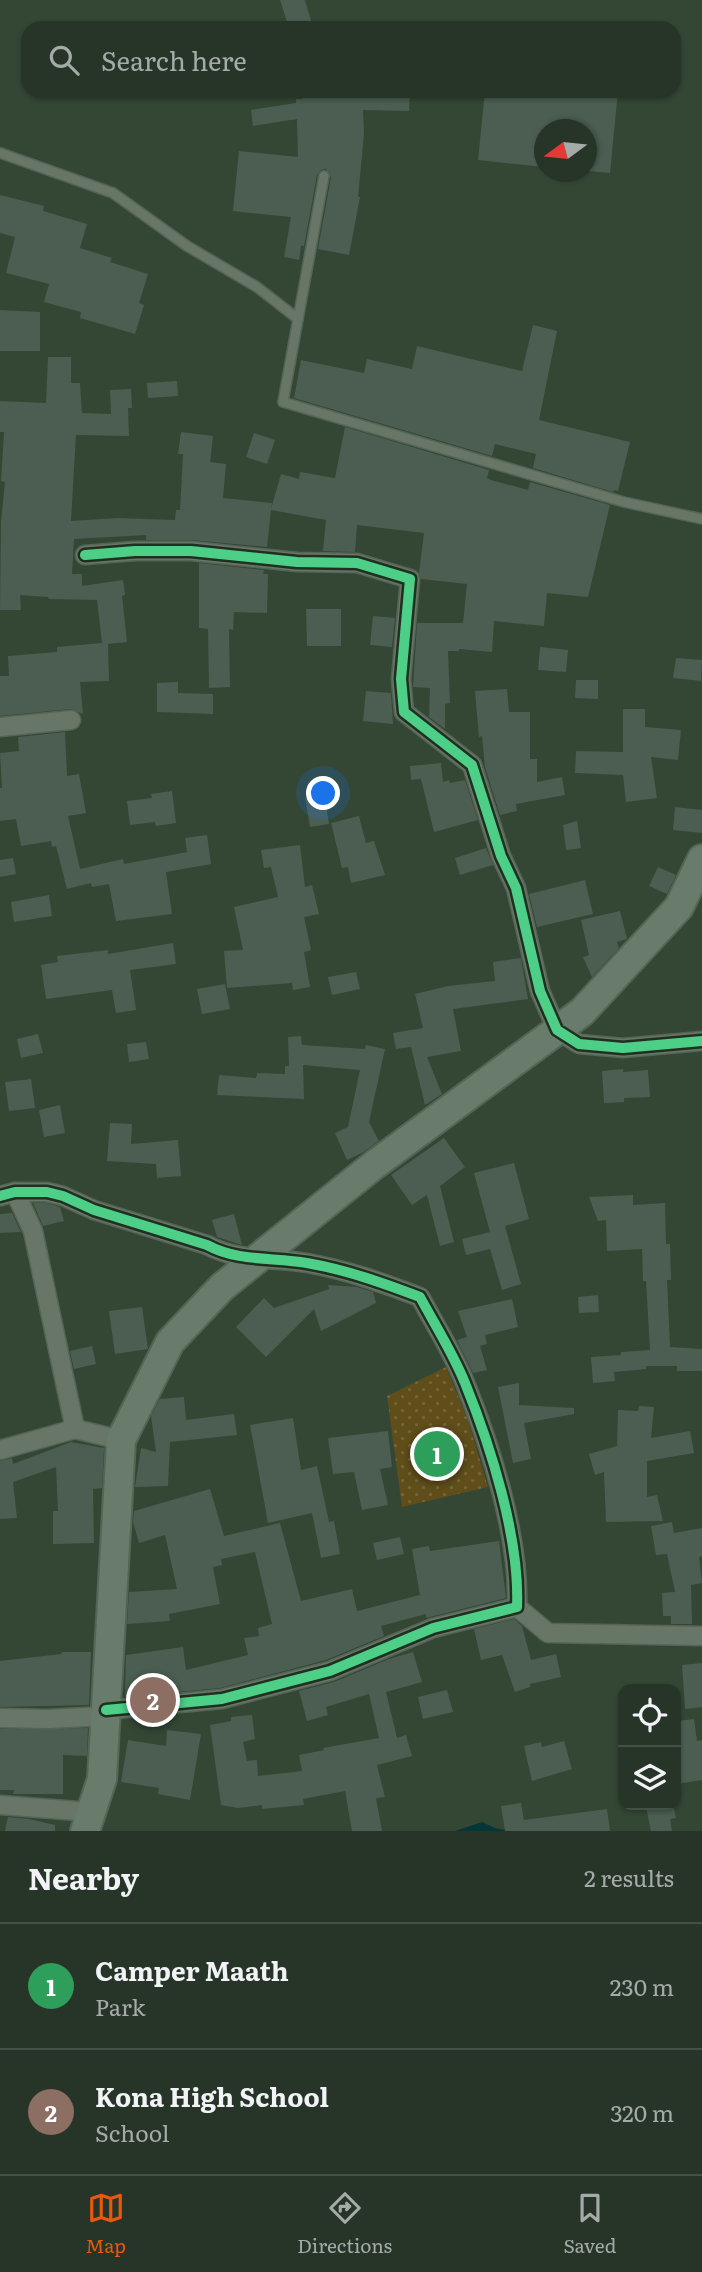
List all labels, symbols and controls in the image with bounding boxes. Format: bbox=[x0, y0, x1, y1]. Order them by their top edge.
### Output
search box bbox=[21, 21, 681, 98]
text: Search here bbox=[101, 40, 247, 79]
icon: search bbox=[45, 41, 83, 79]
north arrow bbox=[534, 119, 597, 182]
your location bbox=[306, 776, 340, 810]
pin: 1 bbox=[414, 1428, 460, 1480]
pin: 2 bbox=[130, 1674, 176, 1726]
map controls bbox=[618, 1684, 681, 1810]
button: locate bbox=[618, 1684, 681, 1747]
button: layers bbox=[618, 1747, 681, 1810]
text: Nearby bbox=[28, 1855, 139, 1899]
text: 2 results bbox=[584, 1860, 674, 1894]
text: Camper Maath bbox=[95, 1950, 289, 1989]
text: 1 bbox=[46, 1969, 56, 2003]
text: 230 m bbox=[610, 1969, 674, 2003]
text: Park bbox=[95, 1989, 145, 2023]
text: Kona High School bbox=[95, 2076, 329, 2115]
text: 2 bbox=[45, 2095, 57, 2129]
text: 320 m bbox=[610, 2095, 674, 2129]
text: School bbox=[95, 2115, 169, 2149]
tab: Map bbox=[86, 2189, 126, 2259]
tab: Directions bbox=[297, 2189, 392, 2259]
tab: Saved bbox=[563, 2189, 616, 2259]

